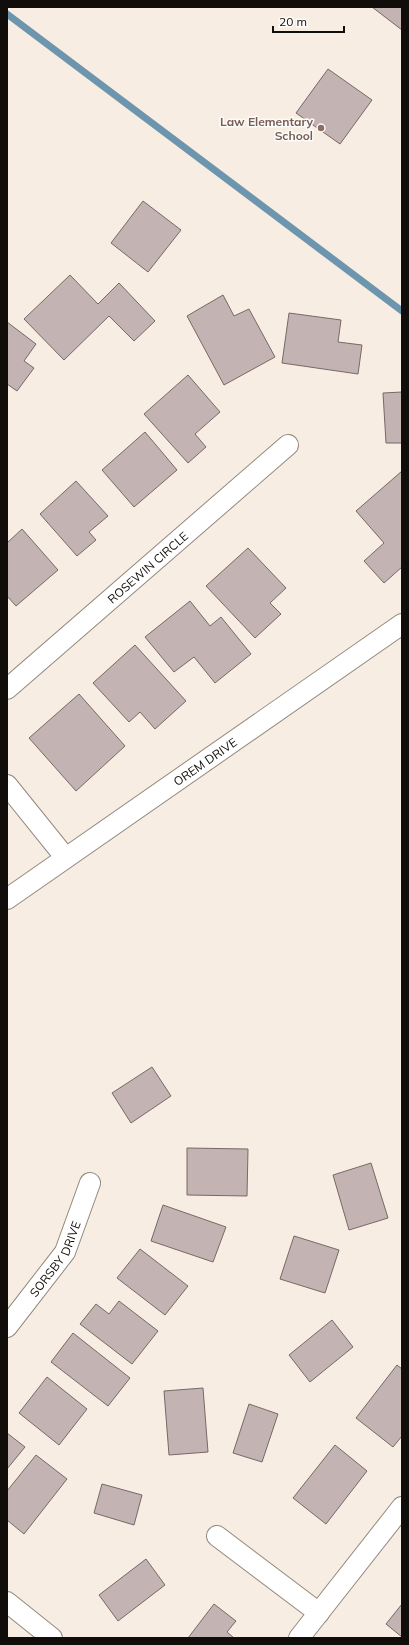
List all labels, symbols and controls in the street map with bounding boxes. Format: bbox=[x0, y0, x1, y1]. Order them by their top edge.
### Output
scale bar bbox=[273, 8, 344, 34]
text: 20 m bbox=[279, 14, 307, 29]
place label: Law Elementary School bbox=[220, 114, 313, 143]
marker: Law Elementary School bbox=[316, 123, 326, 133]
street label: ROSEWIN CIRCLE bbox=[104, 528, 191, 606]
street label: OREM DRIVE bbox=[170, 734, 239, 789]
street label: SORSBY DRIVE bbox=[26, 1219, 83, 1299]

